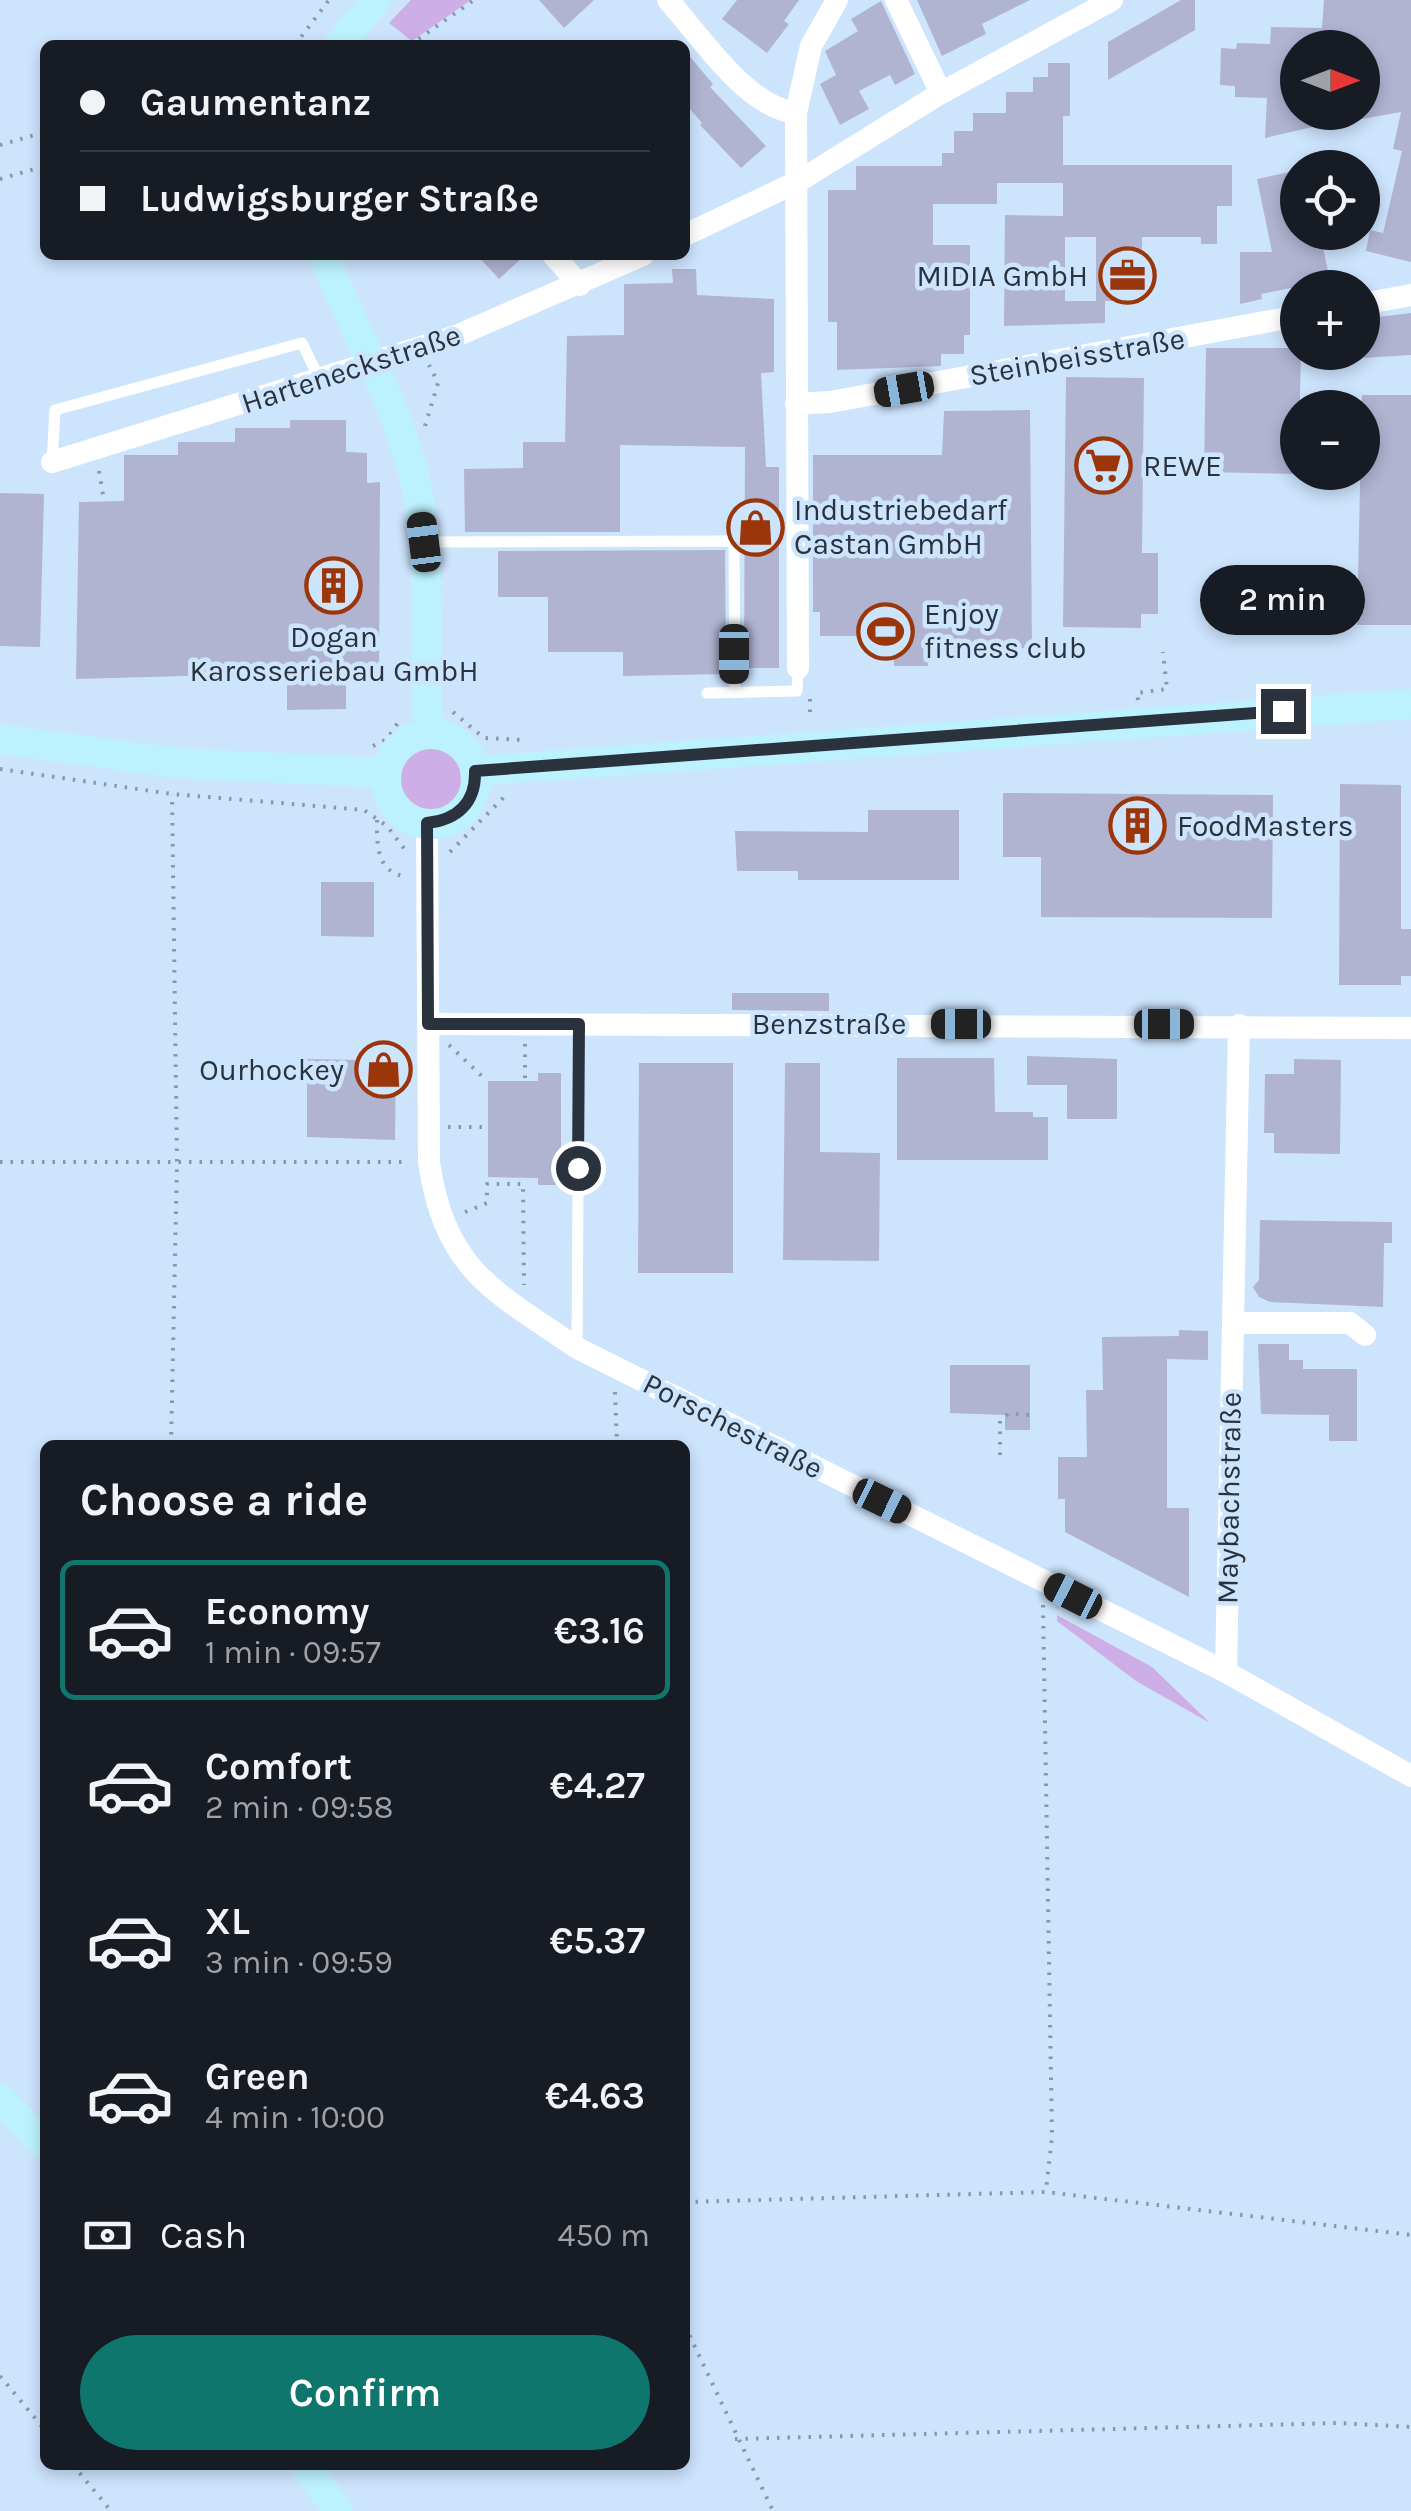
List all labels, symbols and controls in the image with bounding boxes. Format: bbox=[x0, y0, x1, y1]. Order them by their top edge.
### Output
north arrow bbox=[1280, 30, 1380, 130]
map controls bbox=[1280, 30, 1380, 490]
text: Gaumentanz bbox=[140, 80, 371, 125]
button: locate bbox=[1280, 150, 1380, 250]
text: Ludwigsburger Straße bbox=[140, 176, 539, 221]
office icon: MIDIA GmbH bbox=[1097, 246, 1157, 306]
place label: MIDIA GmbH bbox=[916, 258, 1088, 294]
button: + bbox=[1280, 270, 1380, 370]
street label: Harteneckstraße bbox=[237, 317, 465, 421]
street label: Steinbeisstraße bbox=[967, 320, 1187, 394]
car bbox=[872, 369, 936, 409]
button: − bbox=[1280, 390, 1380, 490]
supermarket icon: REWE bbox=[1074, 436, 1134, 496]
place label: REWE bbox=[1143, 448, 1222, 484]
place label: Industriebedarf Castan GmbH bbox=[794, 492, 1008, 562]
shop icon: Industriebedarf Castan GmbH bbox=[725, 497, 785, 557]
car bbox=[405, 510, 443, 574]
building icon: Dogan Karosseriebau GmbH bbox=[304, 555, 364, 615]
callout: 2 min bbox=[1200, 566, 1366, 636]
text: 2 min bbox=[1239, 581, 1326, 618]
place label: Enjoy fitness club bbox=[924, 596, 1087, 666]
sports icon: Enjoy fitness club bbox=[855, 601, 915, 661]
place label: Dogan Karosseriebau GmbH bbox=[190, 619, 478, 689]
car bbox=[719, 624, 749, 684]
route end bbox=[1261, 689, 1306, 734]
building icon: FoodMasters bbox=[1108, 796, 1168, 856]
place label: FoodMasters bbox=[1177, 808, 1353, 844]
street label: Benzstraße bbox=[752, 1006, 906, 1042]
car bbox=[931, 1009, 991, 1039]
car bbox=[1134, 1009, 1194, 1039]
shop icon: Ourhockey bbox=[353, 1040, 413, 1100]
place label: Ourhockey bbox=[199, 1052, 344, 1088]
route start bbox=[556, 1146, 601, 1191]
street label: Porschestraße bbox=[637, 1365, 829, 1487]
street label: Maybachstraße bbox=[1209, 1392, 1249, 1604]
text: Choose a ride bbox=[80, 1474, 368, 1526]
car bbox=[848, 1474, 916, 1528]
car bbox=[1039, 1569, 1107, 1623]
icon: car bbox=[85, 1585, 175, 1675]
text: Economy bbox=[205, 1589, 369, 1634]
text: €3.16 bbox=[554, 1608, 645, 1653]
text: 1 min · 09:57 bbox=[205, 1634, 381, 1671]
icon: car bbox=[85, 1740, 175, 1830]
text: Comfort bbox=[205, 1744, 352, 1789]
text: €4.27 bbox=[550, 1763, 645, 1808]
text: 2 min · 09:58 bbox=[205, 1789, 394, 1826]
icon: car bbox=[85, 1895, 175, 1985]
text: XL bbox=[205, 1899, 250, 1944]
text: €5.37 bbox=[549, 1918, 645, 1963]
text: 3 min · 09:59 bbox=[205, 1944, 393, 1981]
icon: car bbox=[85, 2050, 175, 2140]
text: Green bbox=[205, 2054, 310, 2099]
text: €4.63 bbox=[545, 2073, 645, 2118]
text: 4 min · 10:00 bbox=[205, 2099, 385, 2136]
icon: cash bbox=[80, 2208, 135, 2263]
text: Cash bbox=[160, 2213, 247, 2258]
text: 450 m bbox=[558, 2217, 650, 2254]
button: Confirm bbox=[80, 2335, 650, 2450]

